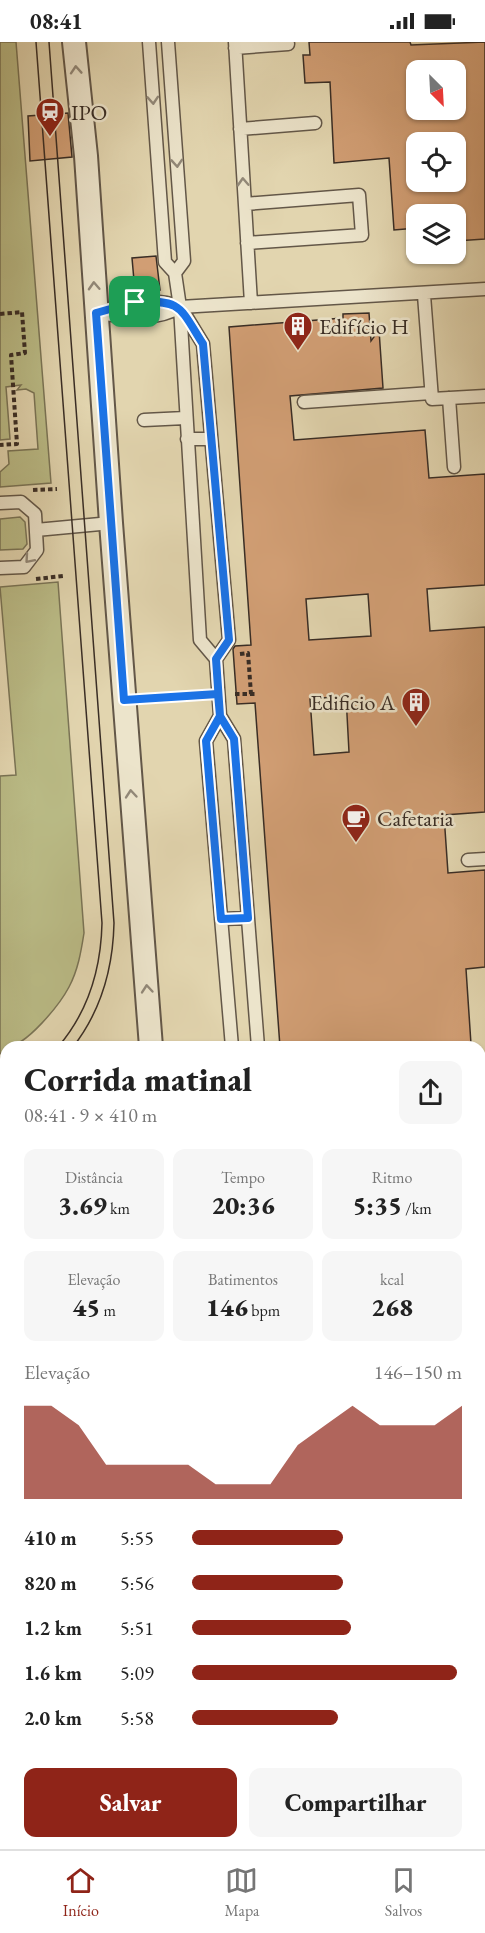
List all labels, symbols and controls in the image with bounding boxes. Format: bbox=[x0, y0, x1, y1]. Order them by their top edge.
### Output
text: 08:41 bbox=[30, 7, 83, 36]
north arrow bbox=[406, 60, 466, 120]
map controls bbox=[406, 60, 466, 264]
one-way arrow bbox=[70, 66, 83, 75]
station icon: IPO bbox=[34, 96, 66, 138]
one-way arrow bbox=[146, 96, 159, 105]
place label: IPO bbox=[71, 98, 107, 127]
button: locate bbox=[406, 132, 466, 192]
one-way arrow bbox=[170, 159, 183, 168]
one-way arrow bbox=[237, 178, 250, 187]
button: layers bbox=[406, 204, 466, 264]
pin bbox=[109, 276, 160, 327]
one-way arrow bbox=[88, 281, 101, 290]
icon: arrive bbox=[118, 285, 151, 318]
building icon: Edifício H bbox=[282, 310, 314, 352]
place label: Edifício H bbox=[319, 312, 409, 341]
one-way arrow bbox=[25, 553, 36, 563]
building icon: Edificio A bbox=[400, 686, 432, 728]
place label: Edificio A bbox=[310, 688, 396, 717]
one-way arrow bbox=[125, 790, 138, 799]
cafe icon: Cafetaria bbox=[340, 802, 372, 844]
place label: Cafetaria bbox=[377, 804, 454, 833]
one-way arrow bbox=[140, 984, 153, 993]
text: Corrida matinal bbox=[24, 1058, 252, 1101]
button: share bbox=[399, 1061, 462, 1124]
text: 08:41 · 9 × 410 m bbox=[24, 1102, 157, 1128]
text: Distância bbox=[65, 1167, 123, 1188]
text: Tempo bbox=[221, 1167, 265, 1188]
text: Ritmo bbox=[372, 1167, 412, 1188]
text: 3.69 bbox=[58, 1188, 107, 1222]
text: 20:36 bbox=[211, 1188, 275, 1222]
text: 5:35 bbox=[352, 1188, 402, 1222]
text: km bbox=[107, 1198, 130, 1219]
text: /km bbox=[402, 1198, 432, 1219]
text: Elevação bbox=[68, 1269, 120, 1290]
text: Batimentos bbox=[208, 1269, 278, 1290]
text: kcal bbox=[380, 1269, 404, 1290]
text: 45 bbox=[72, 1290, 100, 1324]
text: 146 bbox=[206, 1290, 248, 1324]
text: 268 bbox=[371, 1290, 413, 1324]
text: m bbox=[100, 1300, 116, 1321]
text: bpm bbox=[248, 1300, 280, 1321]
text: Elevação bbox=[24, 1359, 90, 1385]
text: 146–150 m bbox=[374, 1359, 462, 1385]
text: 410 m bbox=[24, 1525, 77, 1551]
text: 5:55 bbox=[120, 1525, 154, 1551]
text: 820 m bbox=[24, 1570, 77, 1596]
text: 5:56 bbox=[120, 1570, 154, 1596]
text: 1.2 km bbox=[24, 1615, 82, 1641]
text: 5:51 bbox=[120, 1615, 154, 1641]
text: 1.6 km bbox=[24, 1660, 82, 1686]
text: 5:09 bbox=[120, 1660, 154, 1686]
text: 2.0 km bbox=[24, 1705, 82, 1731]
text: 5:58 bbox=[120, 1705, 154, 1731]
button: Salvar bbox=[24, 1768, 237, 1837]
button: Compartilhar bbox=[249, 1768, 462, 1837]
tab: Início bbox=[63, 1864, 99, 1921]
tab: Mapa bbox=[224, 1864, 259, 1921]
tab: Salvos bbox=[385, 1864, 422, 1921]

